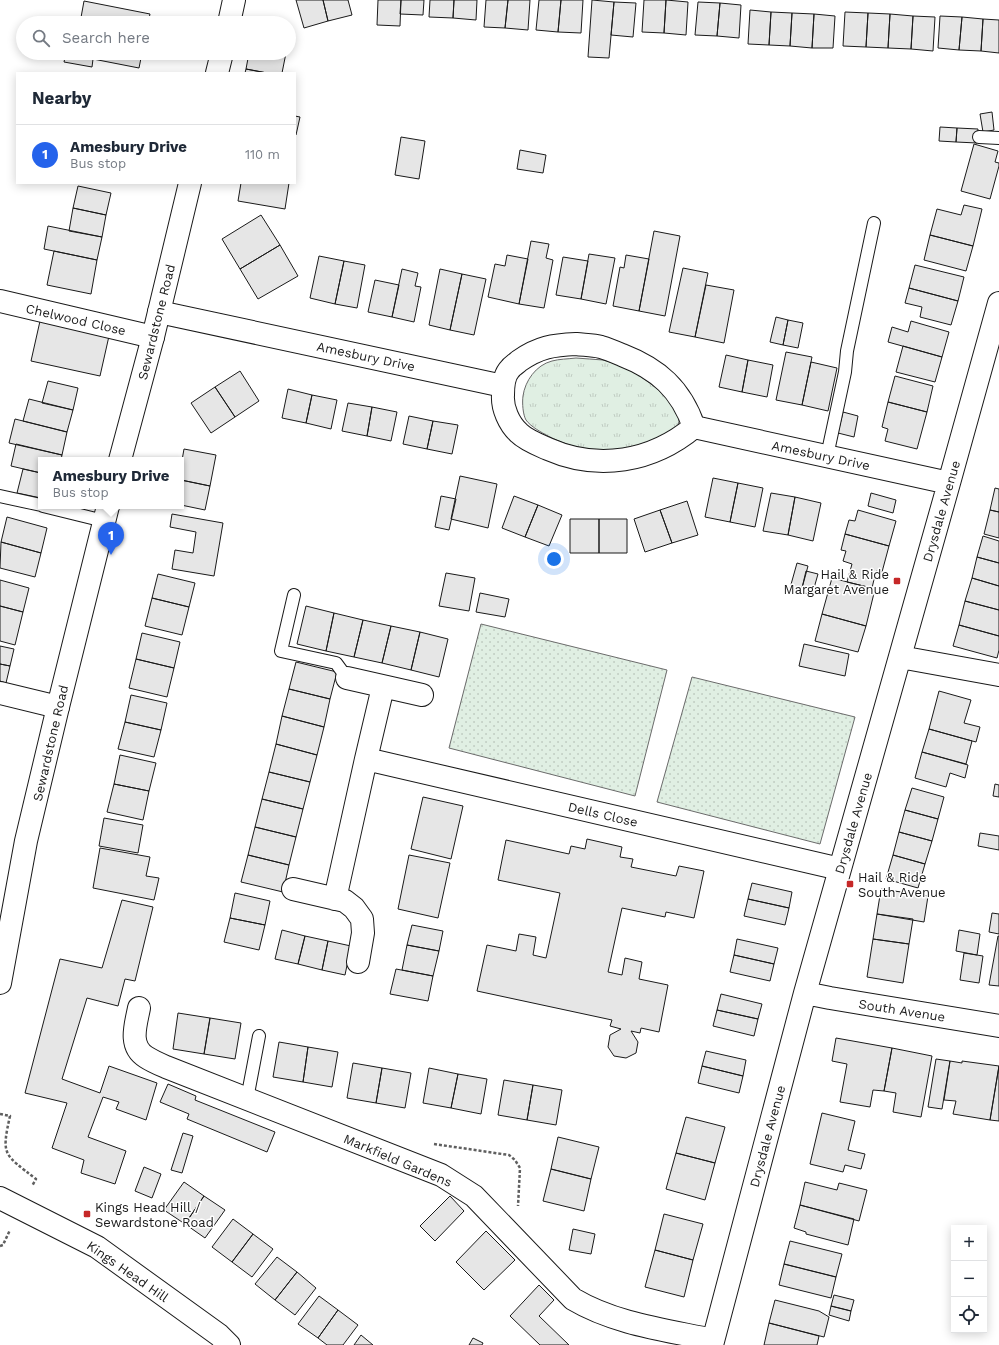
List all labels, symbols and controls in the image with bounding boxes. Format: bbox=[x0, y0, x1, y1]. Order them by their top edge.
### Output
search box bbox=[16, 16, 296, 60]
icon: search bbox=[30, 27, 52, 49]
text: Search here bbox=[62, 29, 150, 47]
text: Nearby bbox=[32, 88, 91, 108]
text: Amesbury Drive bbox=[70, 138, 187, 156]
text: 1 bbox=[42, 147, 48, 162]
text: 110 m bbox=[245, 147, 280, 162]
text: Bus stop bbox=[70, 156, 126, 171]
street label: Sewardstone Road bbox=[135, 263, 178, 382]
street label: Chelwood Close bbox=[24, 301, 127, 338]
street label: Amesbury Drive bbox=[315, 339, 416, 374]
street label: Amesbury Drive bbox=[770, 438, 871, 473]
popup bbox=[38, 457, 184, 509]
street label: Drysdale Avenue bbox=[920, 459, 963, 564]
text: Amesbury Drive bbox=[52, 467, 170, 485]
text: Bus stop bbox=[52, 485, 109, 500]
pin: 1 bbox=[98, 522, 124, 555]
your location bbox=[544, 549, 564, 569]
place label: Hail & Ride Margaret Avenue bbox=[784, 567, 889, 597]
marker: Hail & Ride Margaret Avenue bbox=[892, 576, 902, 586]
street label: Sewardstone Road bbox=[30, 684, 71, 803]
street label: Drysdale Avenue bbox=[832, 771, 875, 876]
street label: Dells Close bbox=[567, 799, 639, 830]
place label: Hail & Ride South Avenue bbox=[858, 870, 946, 900]
marker: Hail & Ride South Avenue bbox=[845, 879, 855, 889]
street label: South Avenue bbox=[858, 996, 946, 1025]
street label: Drysdale Avenue bbox=[747, 1084, 788, 1189]
street label: Markfield Gardens bbox=[341, 1131, 454, 1190]
place label: Kings Head Hill / Sewardstone Road bbox=[95, 1200, 214, 1230]
marker: Kings Head Hill / Sewardstone Road bbox=[82, 1209, 92, 1219]
map controls bbox=[951, 1225, 987, 1333]
button: + bbox=[951, 1225, 987, 1261]
street label: Kings Head Hill bbox=[84, 1238, 171, 1305]
button: − bbox=[951, 1261, 987, 1297]
button: locate bbox=[951, 1297, 987, 1333]

